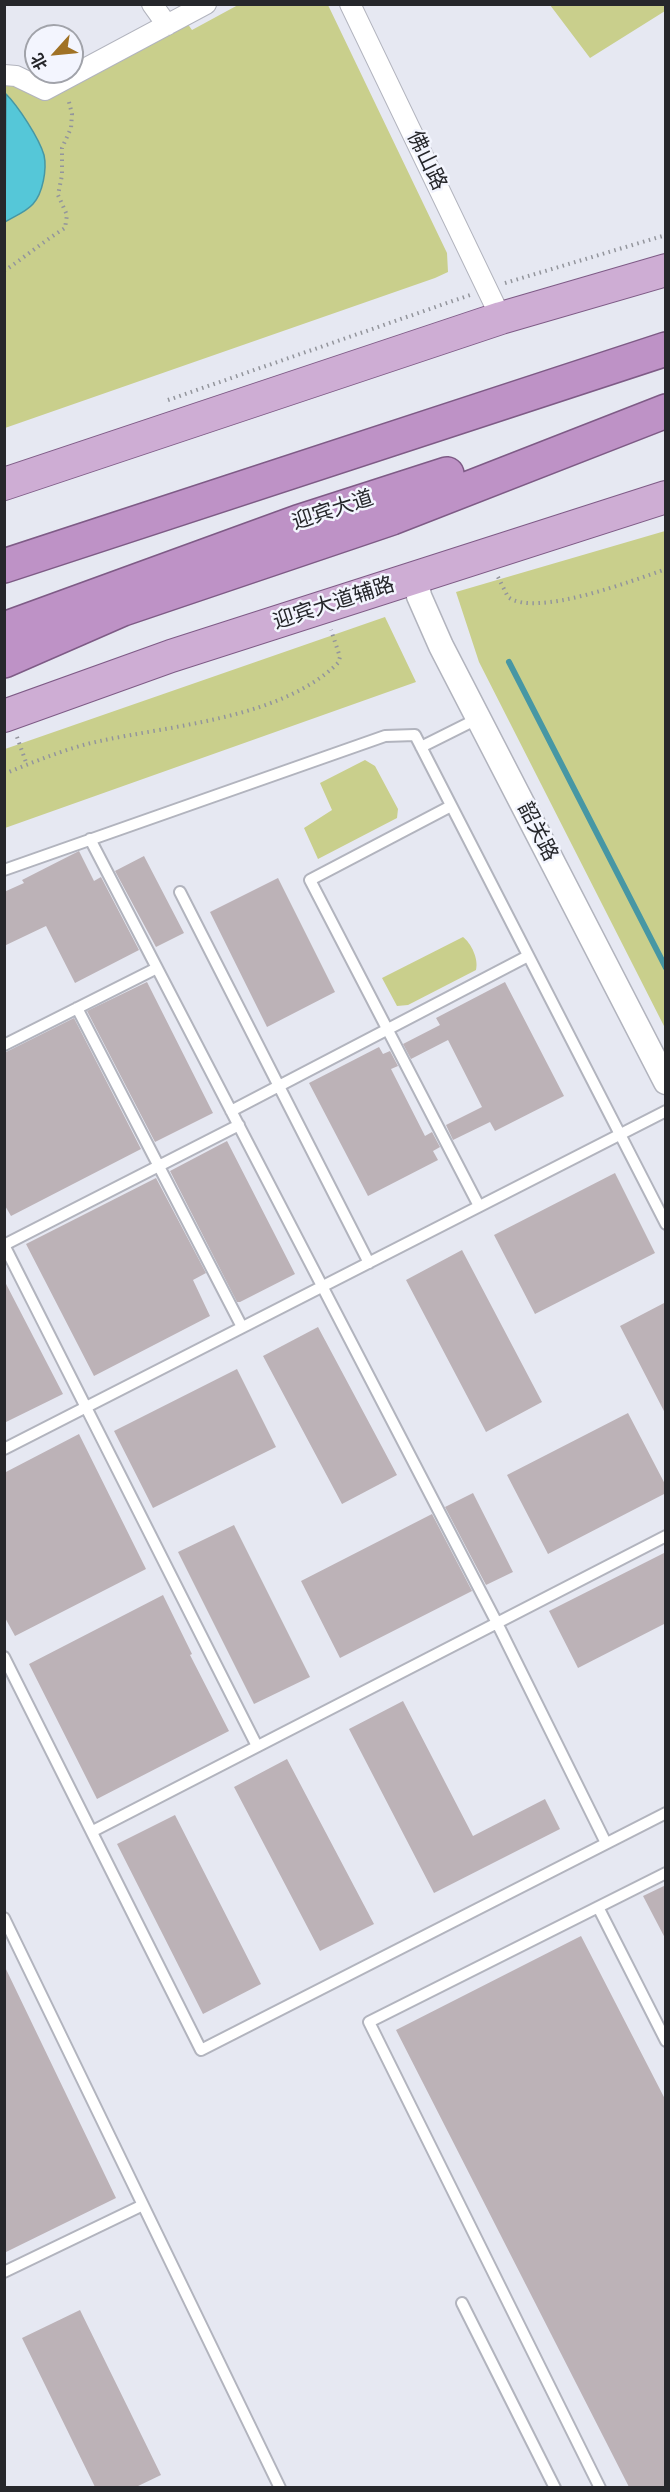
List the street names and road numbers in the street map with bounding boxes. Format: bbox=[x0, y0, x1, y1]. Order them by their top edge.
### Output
street label: 佛山路 bbox=[401, 127, 451, 195]
street label: 迎宾大道 bbox=[289, 486, 377, 536]
street label: 迎宾大道辅路 bbox=[270, 573, 398, 635]
street label: 韶关路 bbox=[511, 798, 563, 866]

